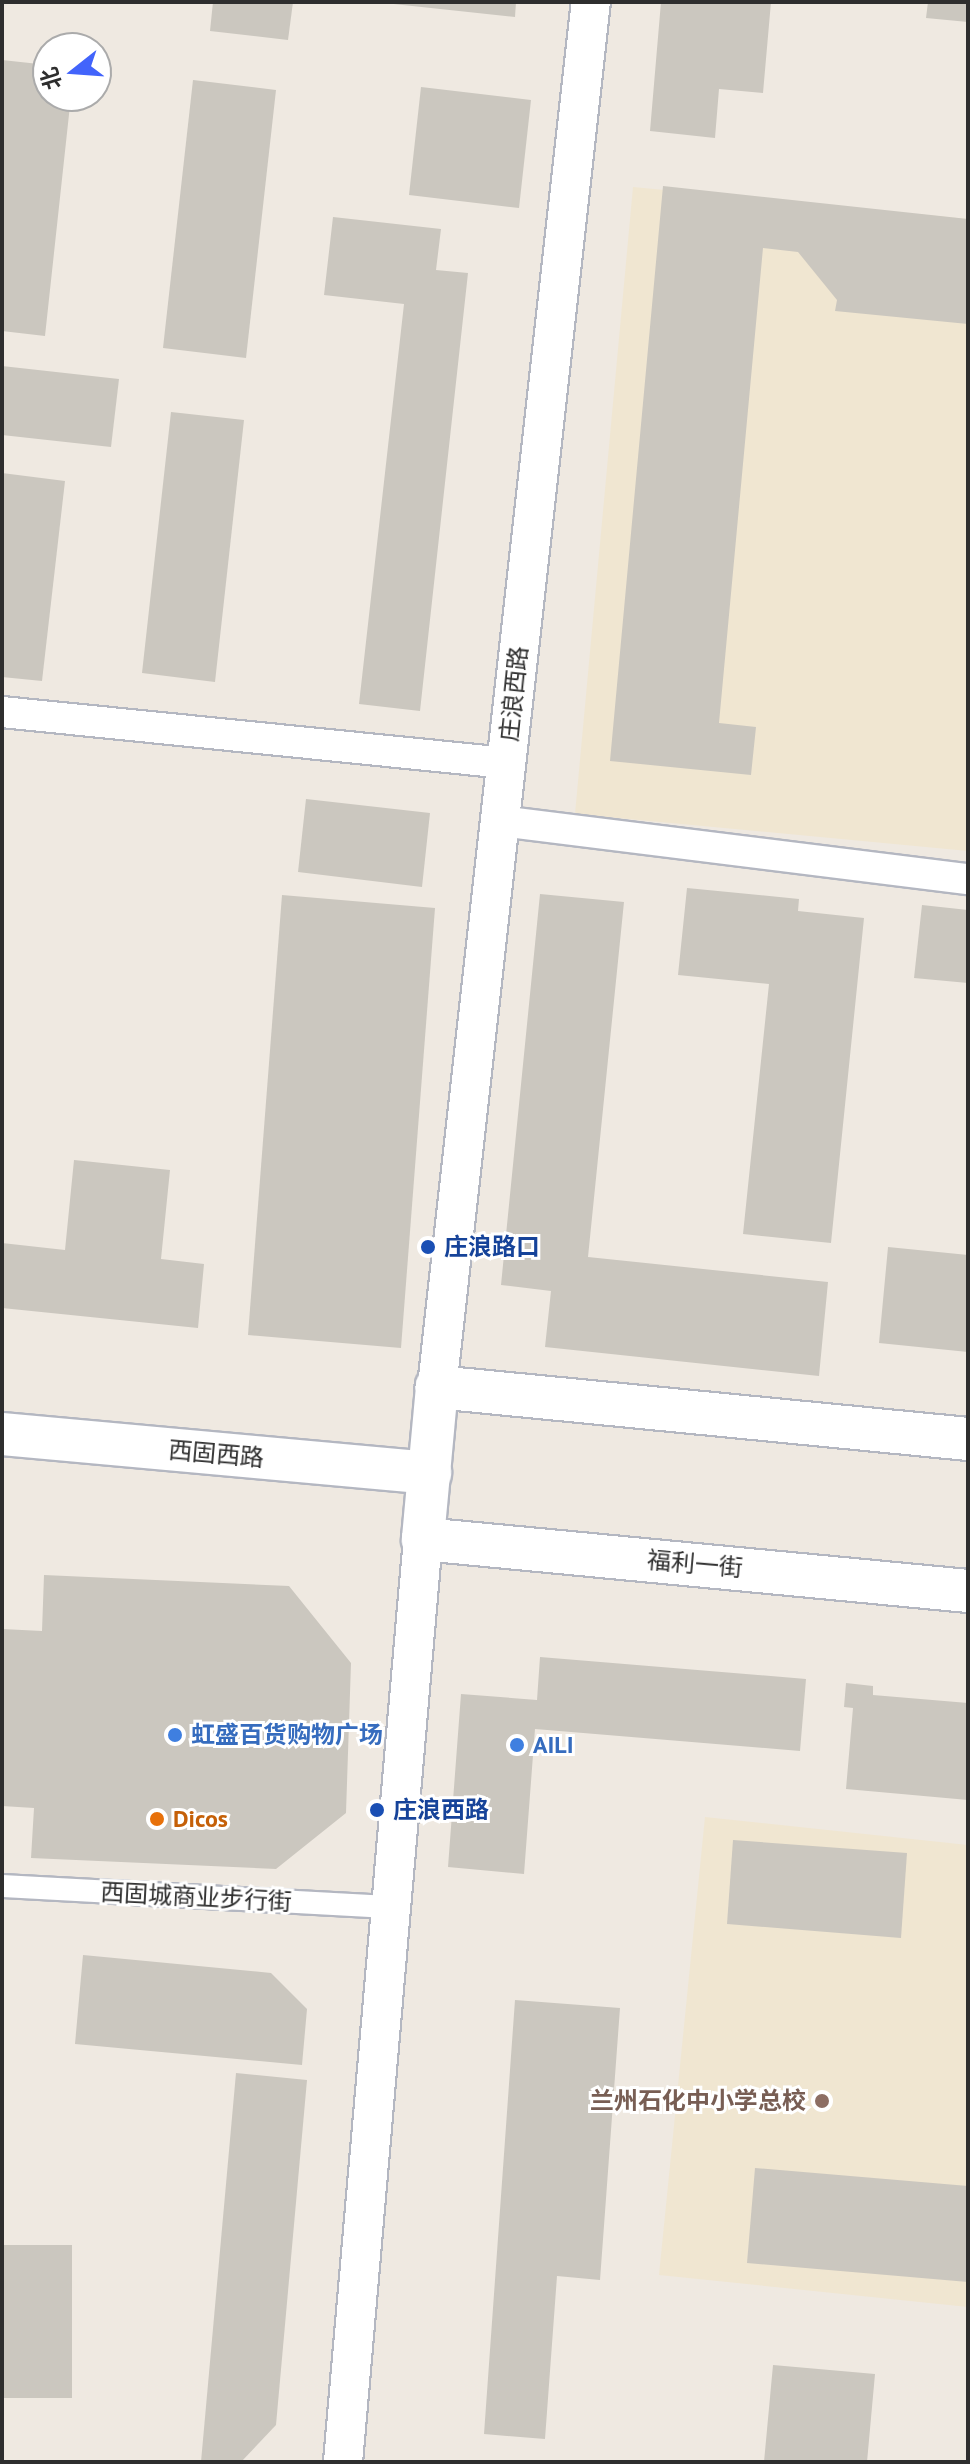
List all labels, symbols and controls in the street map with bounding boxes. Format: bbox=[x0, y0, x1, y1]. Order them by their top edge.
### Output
north arrow bbox=[32, 32, 112, 112]
text: 北 bbox=[34, 64, 68, 93]
street label: 庄浪西路 bbox=[495, 645, 533, 743]
place label: 庄浪路口 bbox=[444, 1233, 540, 1261]
marker: 庄浪路口 bbox=[419, 1238, 437, 1256]
street label: 西固西路 bbox=[167, 1435, 265, 1473]
street label: 福利一街 bbox=[646, 1545, 744, 1583]
place label: 虹盛百货购物广场 bbox=[191, 1721, 383, 1749]
marker: 虹盛百货购物广场 bbox=[166, 1726, 184, 1744]
place label: AILI bbox=[533, 1731, 574, 1759]
marker: AILI bbox=[508, 1736, 526, 1754]
place label: 庄浪西路 bbox=[393, 1796, 489, 1824]
marker: 庄浪西路 bbox=[368, 1801, 386, 1819]
place label: Dicos bbox=[173, 1805, 228, 1833]
marker: Dicos bbox=[148, 1810, 166, 1828]
street label: 西固城商业步行街 bbox=[99, 1878, 293, 1916]
place label: 兰州石化中小学总校 bbox=[590, 2087, 806, 2115]
marker: 兰州石化中小学总校 bbox=[813, 2092, 831, 2110]

